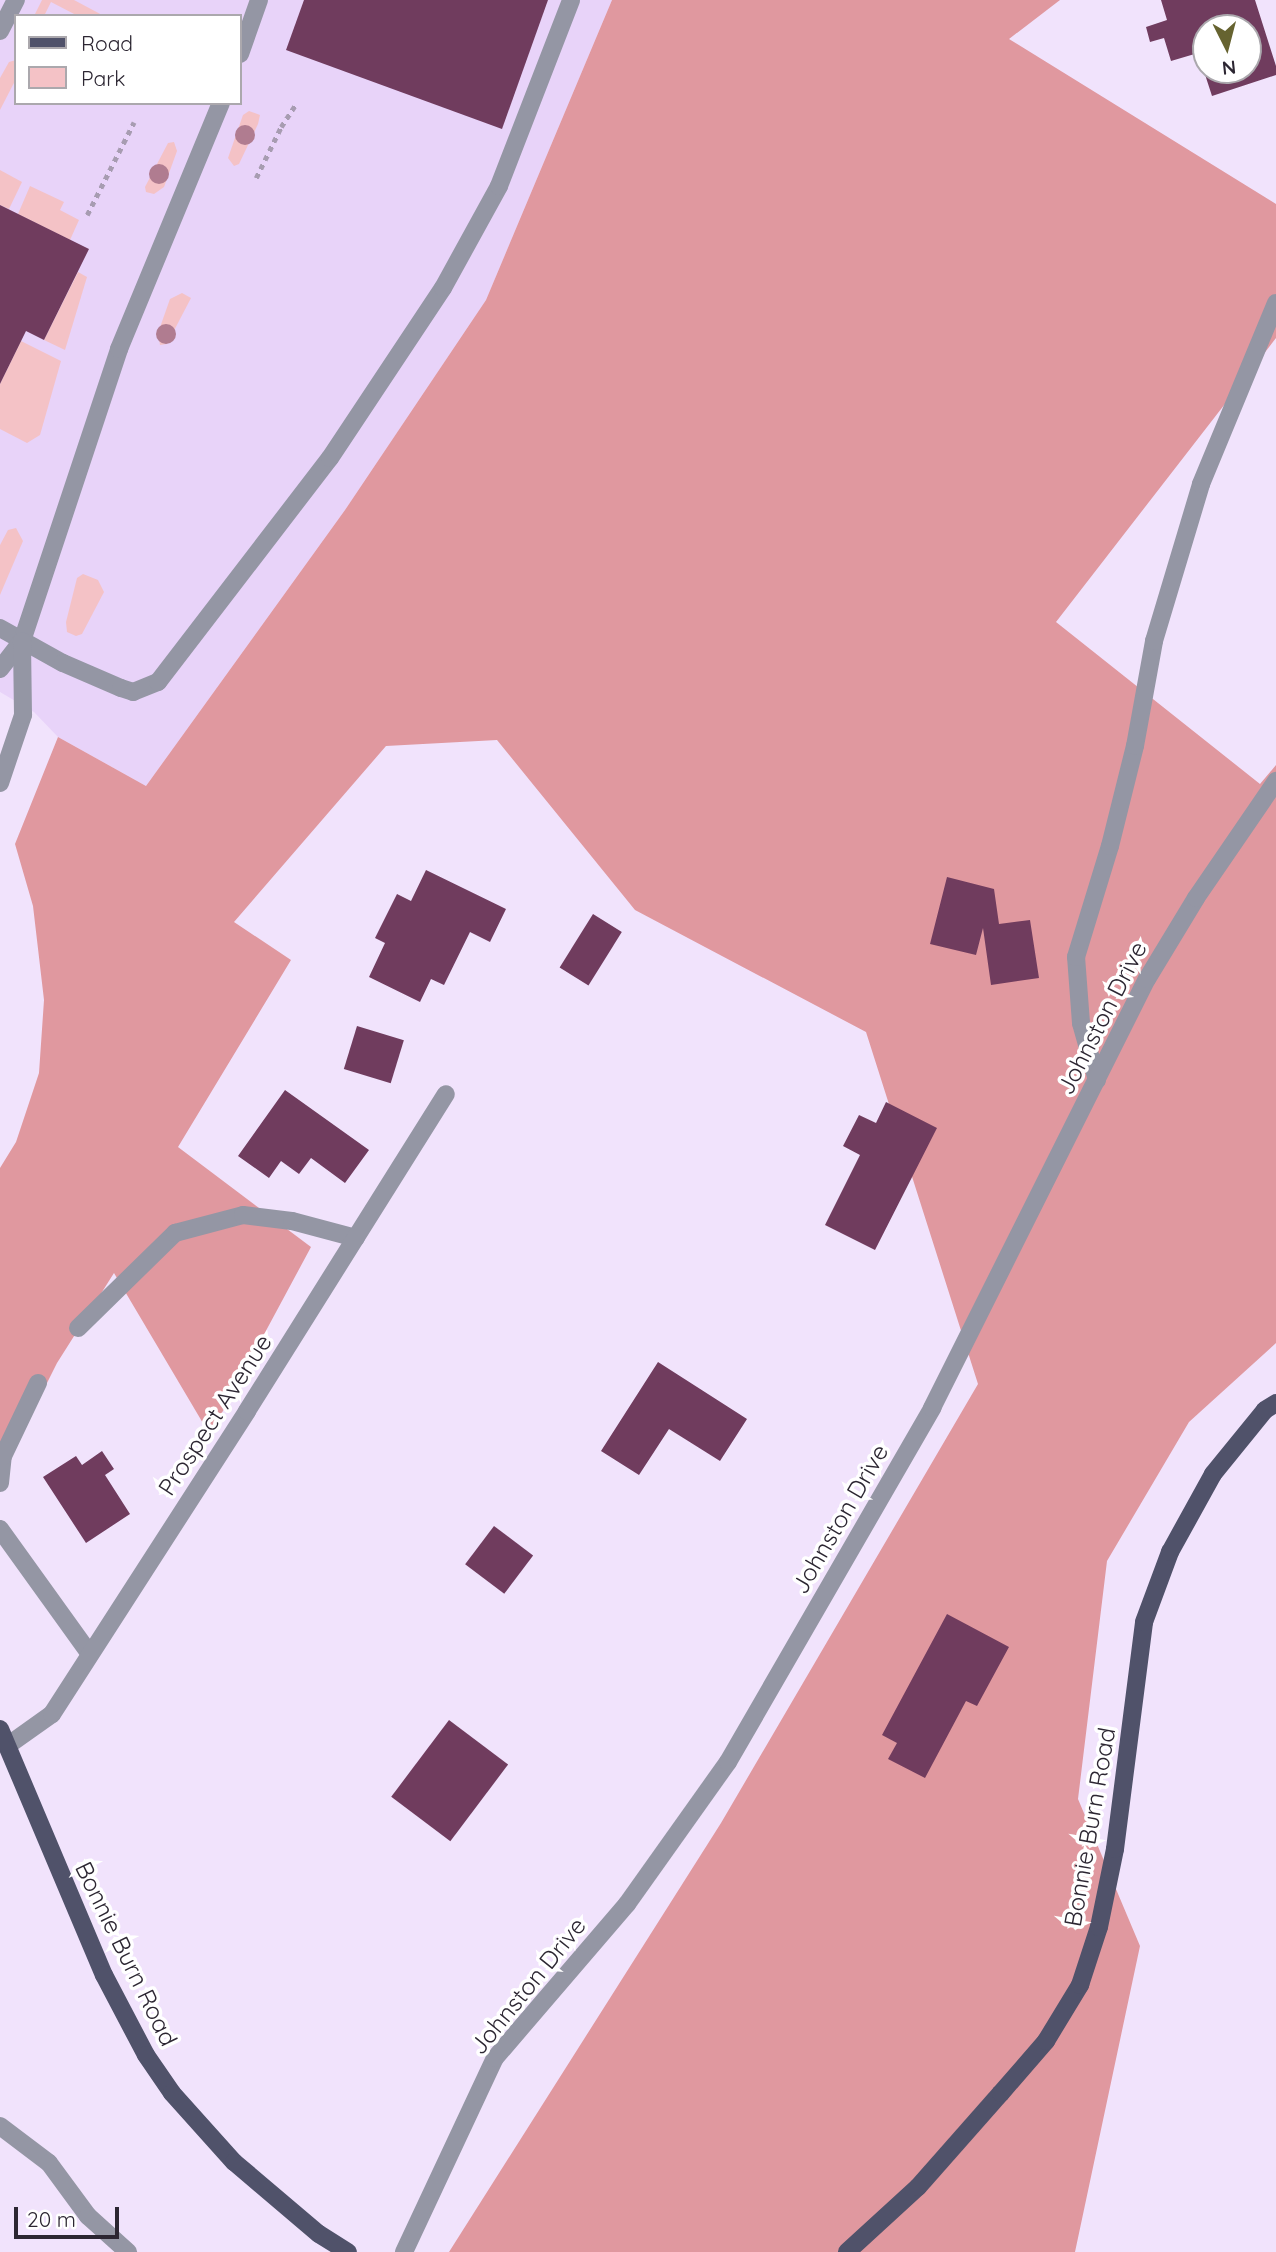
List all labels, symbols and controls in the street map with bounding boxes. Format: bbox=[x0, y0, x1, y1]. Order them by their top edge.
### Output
legend bbox=[14, 14, 242, 105]
north arrow bbox=[1192, 14, 1262, 84]
text: Road bbox=[81, 30, 133, 56]
text: N bbox=[1221, 55, 1237, 81]
text: Park bbox=[81, 65, 125, 91]
street label: Johnston Drive bbox=[1051, 937, 1153, 1099]
street label: Prospect Avenue bbox=[152, 1329, 278, 1501]
street label: Johnston Drive bbox=[786, 1439, 894, 1599]
street label: Bonnie Burn Road bbox=[1058, 1725, 1122, 1929]
street label: Bonnie Burn Road bbox=[69, 1857, 183, 2051]
street label: Johnston Drive bbox=[464, 1912, 592, 2060]
scale bar bbox=[18, 2192, 122, 2236]
text: 20 m bbox=[27, 2206, 76, 2232]

